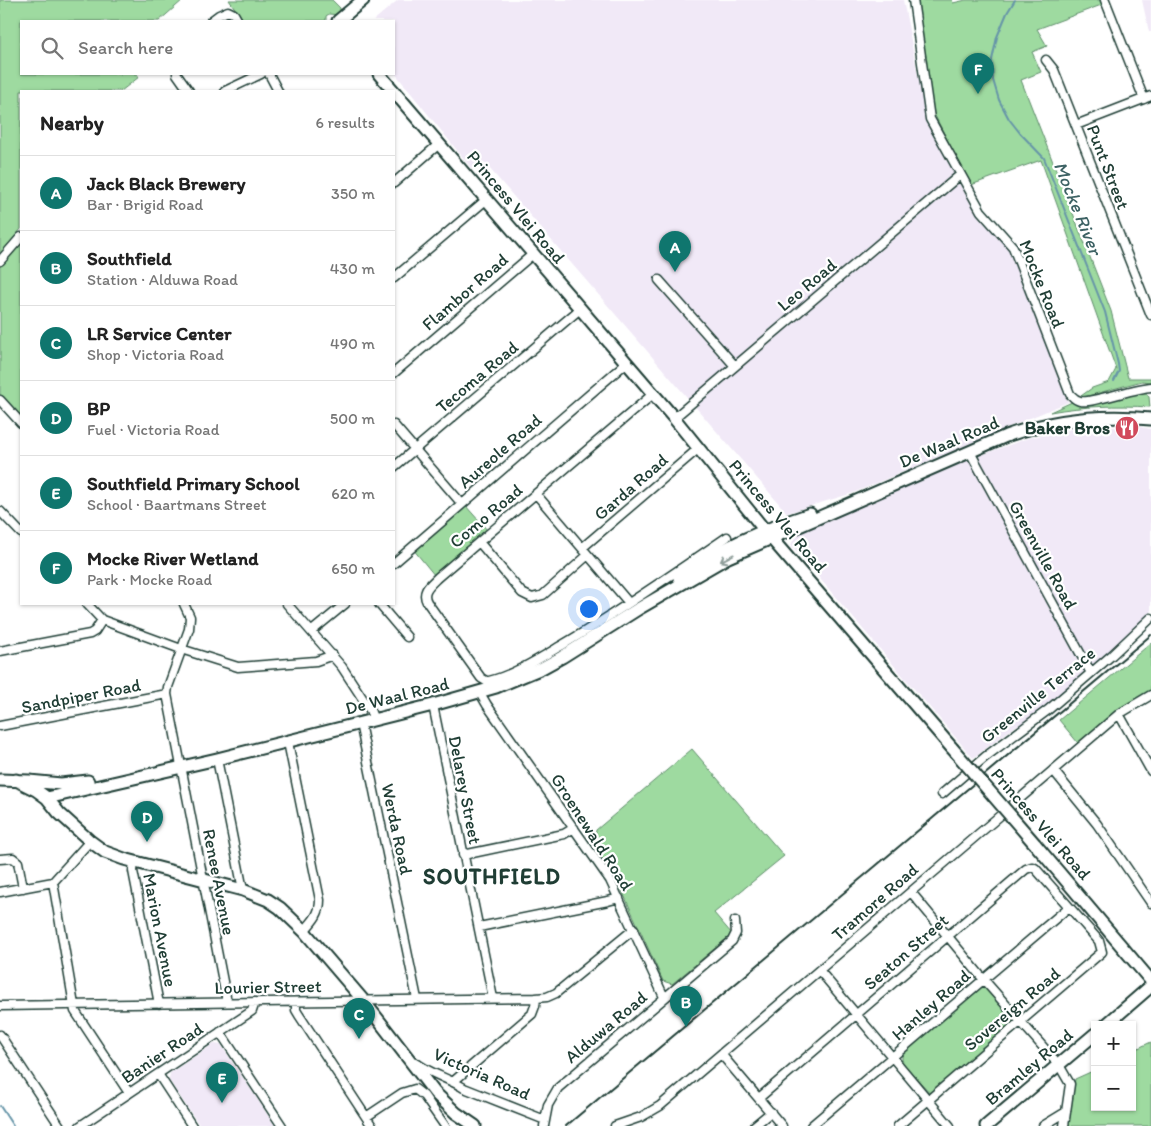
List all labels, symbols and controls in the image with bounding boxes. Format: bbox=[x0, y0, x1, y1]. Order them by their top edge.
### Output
search box bbox=[20, 20, 395, 75]
icon: search bbox=[38, 34, 66, 62]
text: Search here bbox=[78, 36, 173, 59]
pin: F bbox=[962, 53, 994, 94]
text: Nearby bbox=[40, 110, 104, 135]
text: 6 results bbox=[315, 113, 375, 132]
street label: Punt Street bbox=[1082, 121, 1134, 213]
street label: Princess Vlei Road bbox=[462, 146, 570, 268]
water label: Mocke River bbox=[1049, 158, 1108, 260]
text: Jack Black Brewery bbox=[87, 172, 246, 195]
text: A bbox=[51, 184, 61, 203]
text: 350 m bbox=[331, 184, 375, 203]
text: Bar · Brigid Road bbox=[87, 195, 203, 214]
pin: A bbox=[659, 231, 691, 272]
street label: Mocke Road bbox=[1014, 237, 1070, 331]
text: Southfield bbox=[87, 247, 172, 270]
street label: Flambor Road bbox=[417, 248, 513, 335]
street label: Leo Road bbox=[773, 254, 841, 316]
text: B bbox=[51, 259, 61, 278]
text: 430 m bbox=[330, 259, 375, 278]
text: Station · Alduwa Road bbox=[87, 270, 238, 289]
text: LR Service Center bbox=[87, 322, 232, 345]
text: C bbox=[51, 334, 61, 353]
text: 490 m bbox=[330, 334, 375, 353]
street label: Tecoma Road bbox=[431, 336, 523, 418]
text: Shop · Victoria Road bbox=[87, 345, 224, 364]
text: BP bbox=[87, 397, 110, 420]
text: D bbox=[51, 409, 61, 428]
text: 500 m bbox=[330, 409, 375, 428]
street label: Aureole Road bbox=[454, 409, 546, 493]
street label: De Waal Road bbox=[896, 411, 1002, 473]
restaurant icon: Baker Bros bbox=[1114, 415, 1140, 441]
place label: Baker Bros bbox=[1025, 417, 1110, 439]
text: Fuel · Victoria Road bbox=[87, 420, 220, 439]
street label: Garda Road bbox=[589, 449, 673, 525]
street label: Princess Vlei Road bbox=[724, 455, 832, 577]
text: Southfield Primary School bbox=[87, 472, 300, 495]
street label: Como Road bbox=[445, 479, 527, 553]
text: E bbox=[52, 484, 60, 503]
text: 620 m bbox=[331, 484, 375, 503]
text: School · Baartmans Street bbox=[87, 495, 267, 514]
street label: Greenville Road bbox=[1004, 497, 1082, 614]
text: Mocke River Wetland bbox=[87, 547, 258, 570]
one-way arrow bbox=[720, 554, 735, 563]
text: F bbox=[52, 559, 60, 578]
text: 650 m bbox=[331, 559, 375, 578]
text: Park · Mocke Road bbox=[87, 570, 212, 589]
your location bbox=[576, 596, 602, 622]
street label: Greenville Terrace bbox=[976, 642, 1100, 748]
street label: De Waal Road bbox=[343, 672, 451, 720]
street label: Sandpiper Road bbox=[19, 674, 143, 718]
street label: Delarey Street bbox=[444, 734, 486, 846]
street label: Princess Vlei Road bbox=[986, 763, 1096, 885]
street label: Groenewald Road bbox=[546, 769, 638, 895]
street label: Werda Road bbox=[377, 781, 417, 877]
pin: D bbox=[131, 801, 163, 842]
street label: Renee Avenue bbox=[198, 827, 240, 937]
street label: Tramore Road bbox=[827, 858, 923, 946]
district label: SOUTHFIELD bbox=[423, 863, 561, 890]
street label: Marion Avenue bbox=[138, 871, 182, 989]
street label: Seaton Street bbox=[859, 909, 953, 995]
street label: Sovereign Road bbox=[959, 962, 1065, 1056]
street label: Hanley Road bbox=[887, 965, 975, 1045]
street label: Lourier Street bbox=[214, 975, 322, 999]
street label: Alduwa Road bbox=[560, 986, 652, 1068]
pin: B bbox=[670, 986, 702, 1027]
pin: C bbox=[343, 998, 375, 1039]
street label: Banier Road bbox=[117, 1018, 207, 1088]
map controls bbox=[1091, 1021, 1136, 1111]
button: + bbox=[1091, 1021, 1136, 1066]
street label: Bramley Road bbox=[981, 1024, 1078, 1110]
street label: Victoria Road bbox=[430, 1043, 534, 1105]
pin: E bbox=[206, 1062, 238, 1103]
button: − bbox=[1091, 1066, 1136, 1111]

